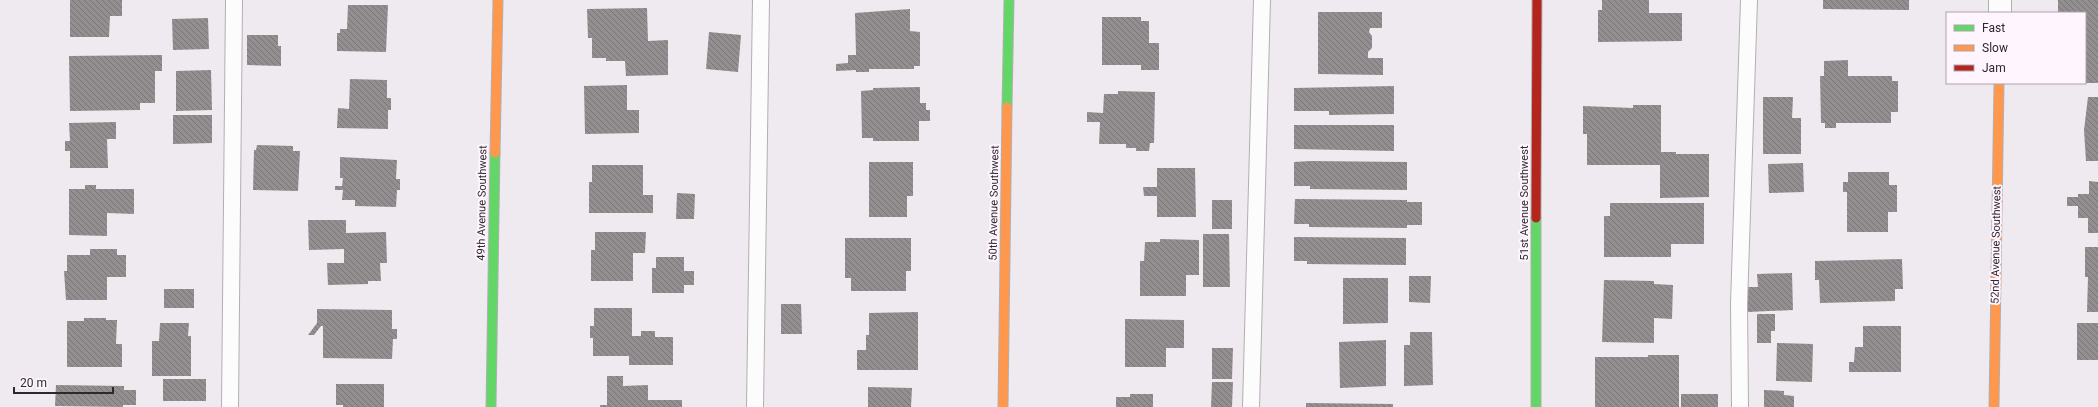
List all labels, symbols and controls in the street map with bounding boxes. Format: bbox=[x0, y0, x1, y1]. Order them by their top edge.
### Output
legend bbox=[1946, 12, 2086, 84]
text: Fast bbox=[1982, 21, 2005, 35]
text: Slow bbox=[1982, 41, 2008, 55]
text: Jam bbox=[1982, 61, 2006, 75]
street label: 49th Avenue Southwest bbox=[474, 145, 490, 261]
street label: 50th Avenue Southwest bbox=[986, 145, 1002, 261]
street label: 51st Avenue Southwest bbox=[1518, 145, 1531, 260]
street label: 52nd Avenue Southwest bbox=[1988, 186, 2004, 304]
scale bar bbox=[14, 369, 113, 395]
text: 20 m bbox=[20, 376, 47, 390]

